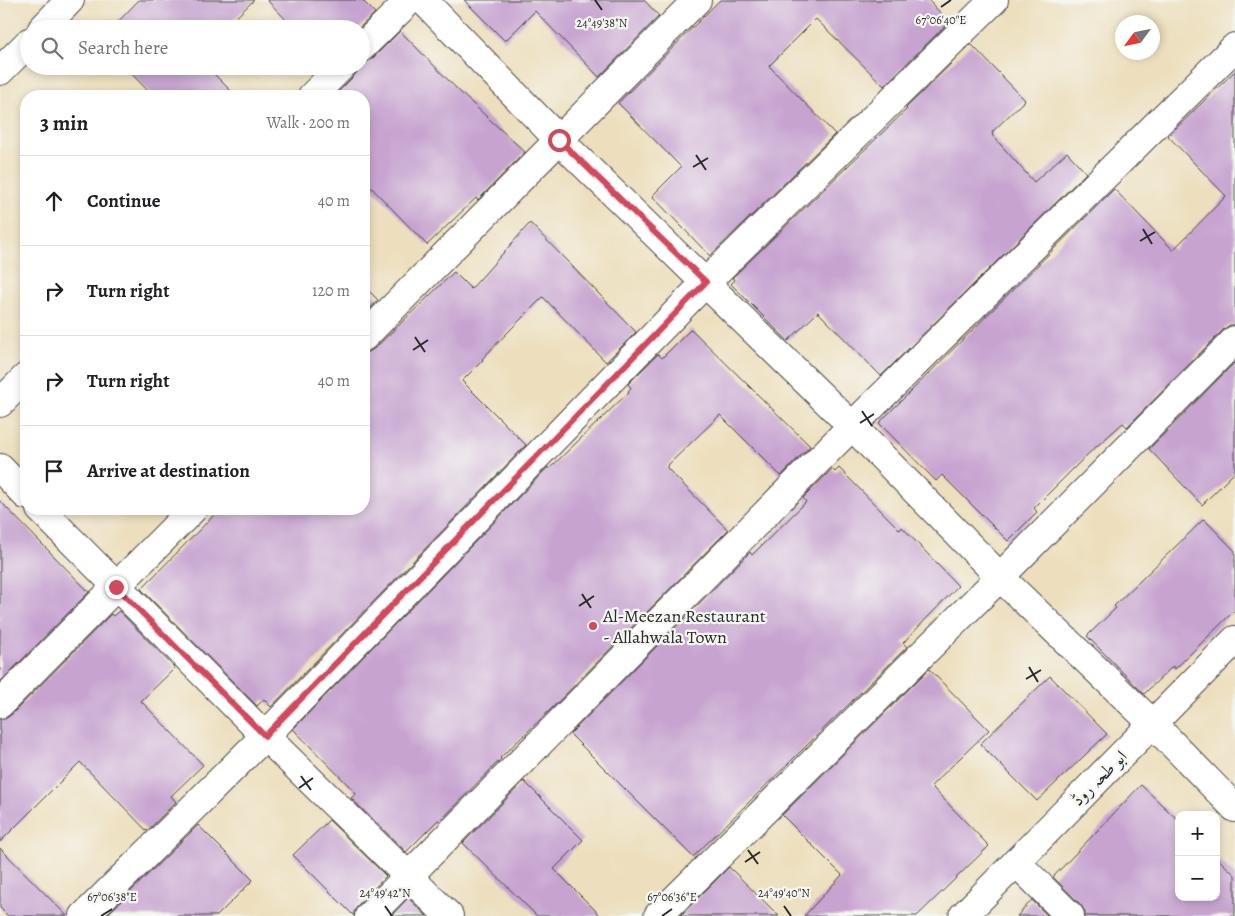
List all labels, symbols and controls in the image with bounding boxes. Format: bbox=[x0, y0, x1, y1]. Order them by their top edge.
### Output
text: 67°06'40"E bbox=[916, 12, 966, 28]
text: 24°49'38"N bbox=[577, 15, 628, 31]
north arrow bbox=[1115, 15, 1160, 60]
search box bbox=[20, 20, 370, 75]
icon: search bbox=[38, 34, 66, 62]
text: Search here bbox=[78, 35, 168, 61]
text: 3 min bbox=[40, 109, 88, 137]
text: Walk · 200 m bbox=[266, 112, 350, 134]
route start bbox=[548, 129, 571, 152]
icon: ahead bbox=[40, 187, 68, 215]
text: Continue bbox=[87, 188, 161, 214]
text: 40 m bbox=[318, 190, 350, 212]
icon: right bbox=[40, 277, 68, 305]
text: Turn right bbox=[87, 278, 169, 304]
text: 120 m bbox=[312, 280, 350, 302]
icon: right bbox=[40, 367, 68, 395]
text: Turn right bbox=[87, 368, 169, 394]
text: 40 m bbox=[318, 370, 350, 392]
icon: arrive bbox=[40, 457, 68, 485]
text: Arrive at destination bbox=[87, 458, 250, 484]
route end bbox=[105, 576, 128, 599]
place label: Al-Meezan Restaurant - Allahwala Town bbox=[602, 604, 766, 649]
marker: Al-Meezan Restaurant - Allahwala Town bbox=[587, 620, 599, 632]
street label: ابو طحہ روڈ bbox=[1066, 745, 1132, 811]
map controls bbox=[1175, 811, 1220, 901]
button: + bbox=[1175, 811, 1220, 856]
button: − bbox=[1175, 856, 1220, 901]
text: 24°49'42"N bbox=[359, 885, 411, 901]
text: 24°49'40"N bbox=[758, 885, 810, 901]
text: 67°06'38"E bbox=[87, 889, 137, 905]
text: 67°06'36"E bbox=[647, 889, 697, 905]

